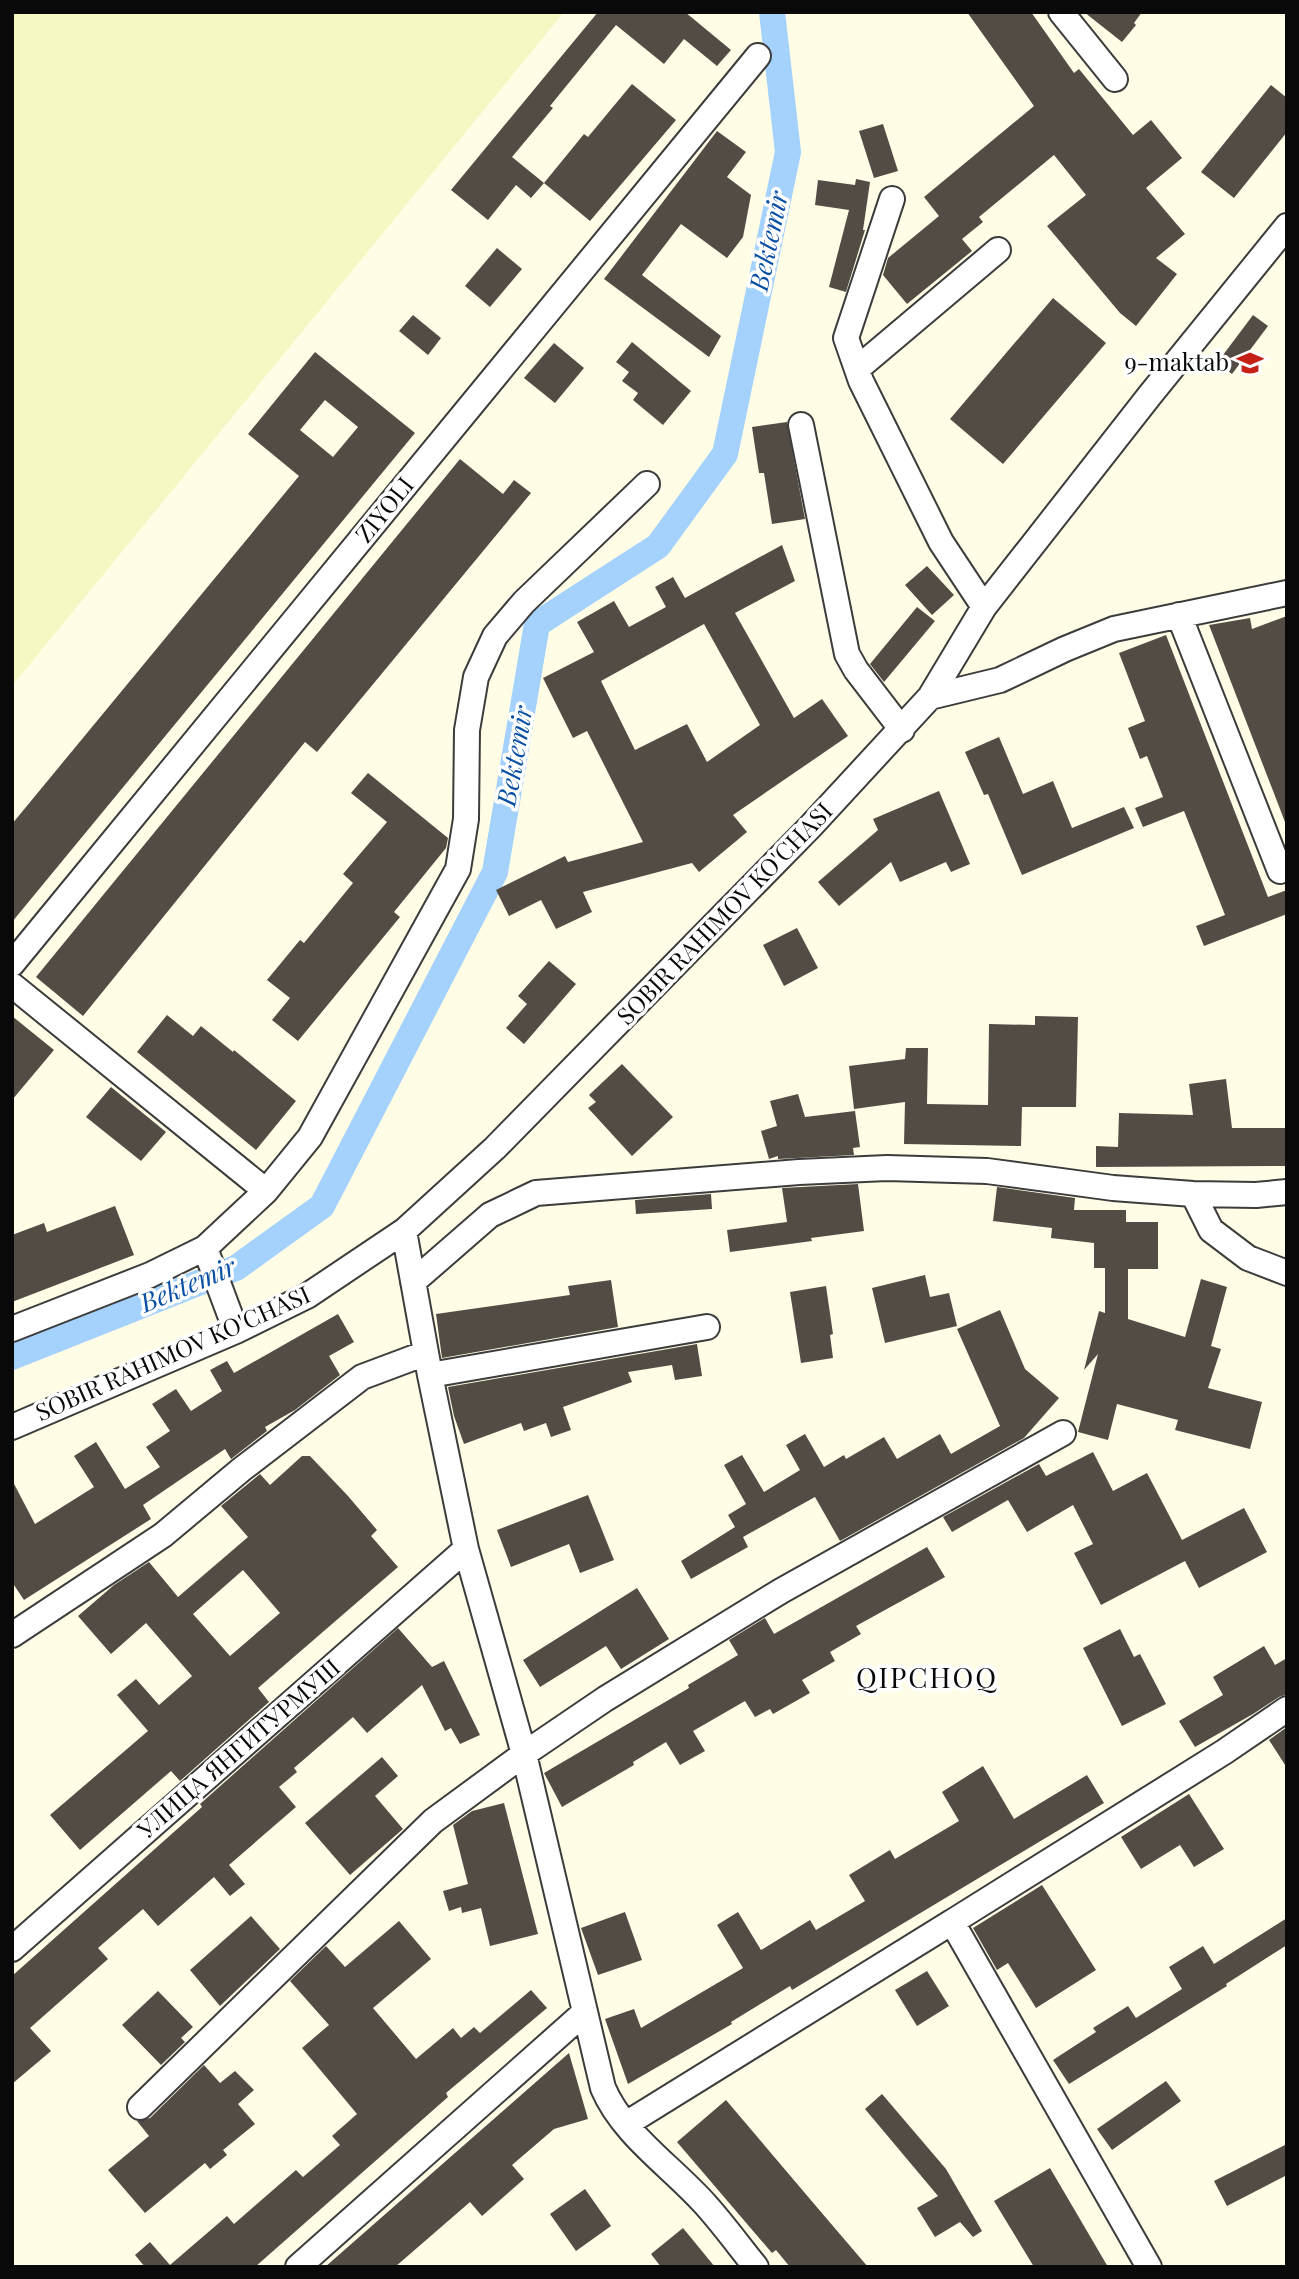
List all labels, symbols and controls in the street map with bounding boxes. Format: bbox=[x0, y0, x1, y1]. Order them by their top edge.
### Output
water label: Bektemir bbox=[740, 187, 795, 295]
place label: 9-maktab bbox=[1124, 345, 1229, 377]
school or university icon: 9-maktab bbox=[1235, 348, 1265, 378]
street label: ZIYOLI bbox=[347, 469, 420, 548]
water label: Bektemir bbox=[487, 702, 540, 809]
street label: SOBIR RAHIMOV KO'CHASI bbox=[609, 795, 838, 1031]
water label: Bektemir bbox=[133, 1247, 242, 1320]
street label: SOBIR RAHIMOV KO'CHASI bbox=[30, 1277, 315, 1427]
street label: УЛИЦА ЯНГИТУРМУШ bbox=[129, 1651, 346, 1845]
district label: QIPCHOQ bbox=[856, 1658, 998, 1695]

